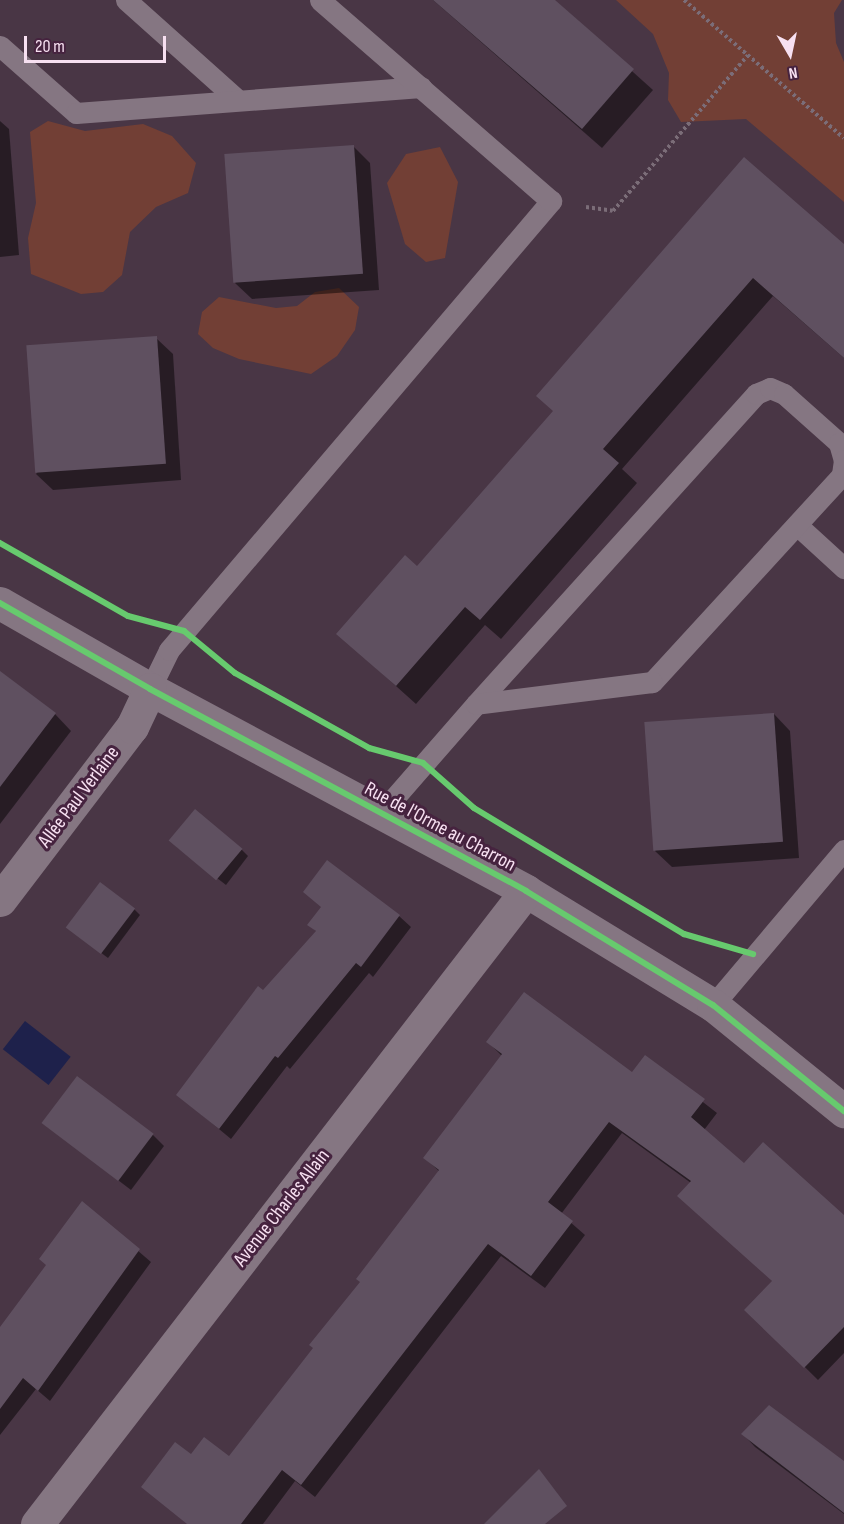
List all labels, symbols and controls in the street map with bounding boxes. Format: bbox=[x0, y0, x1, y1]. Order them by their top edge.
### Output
scale bar bbox=[27, 24, 170, 62]
north arrow bbox=[760, 24, 820, 84]
text: 20 m bbox=[35, 36, 65, 57]
text: N bbox=[787, 62, 799, 82]
street label: Allée Paul Verlaine bbox=[33, 742, 125, 852]
street label: Rue de l'Orme au Charron bbox=[360, 777, 520, 877]
street label: Avenue Charles Allain bbox=[229, 1145, 335, 1271]

